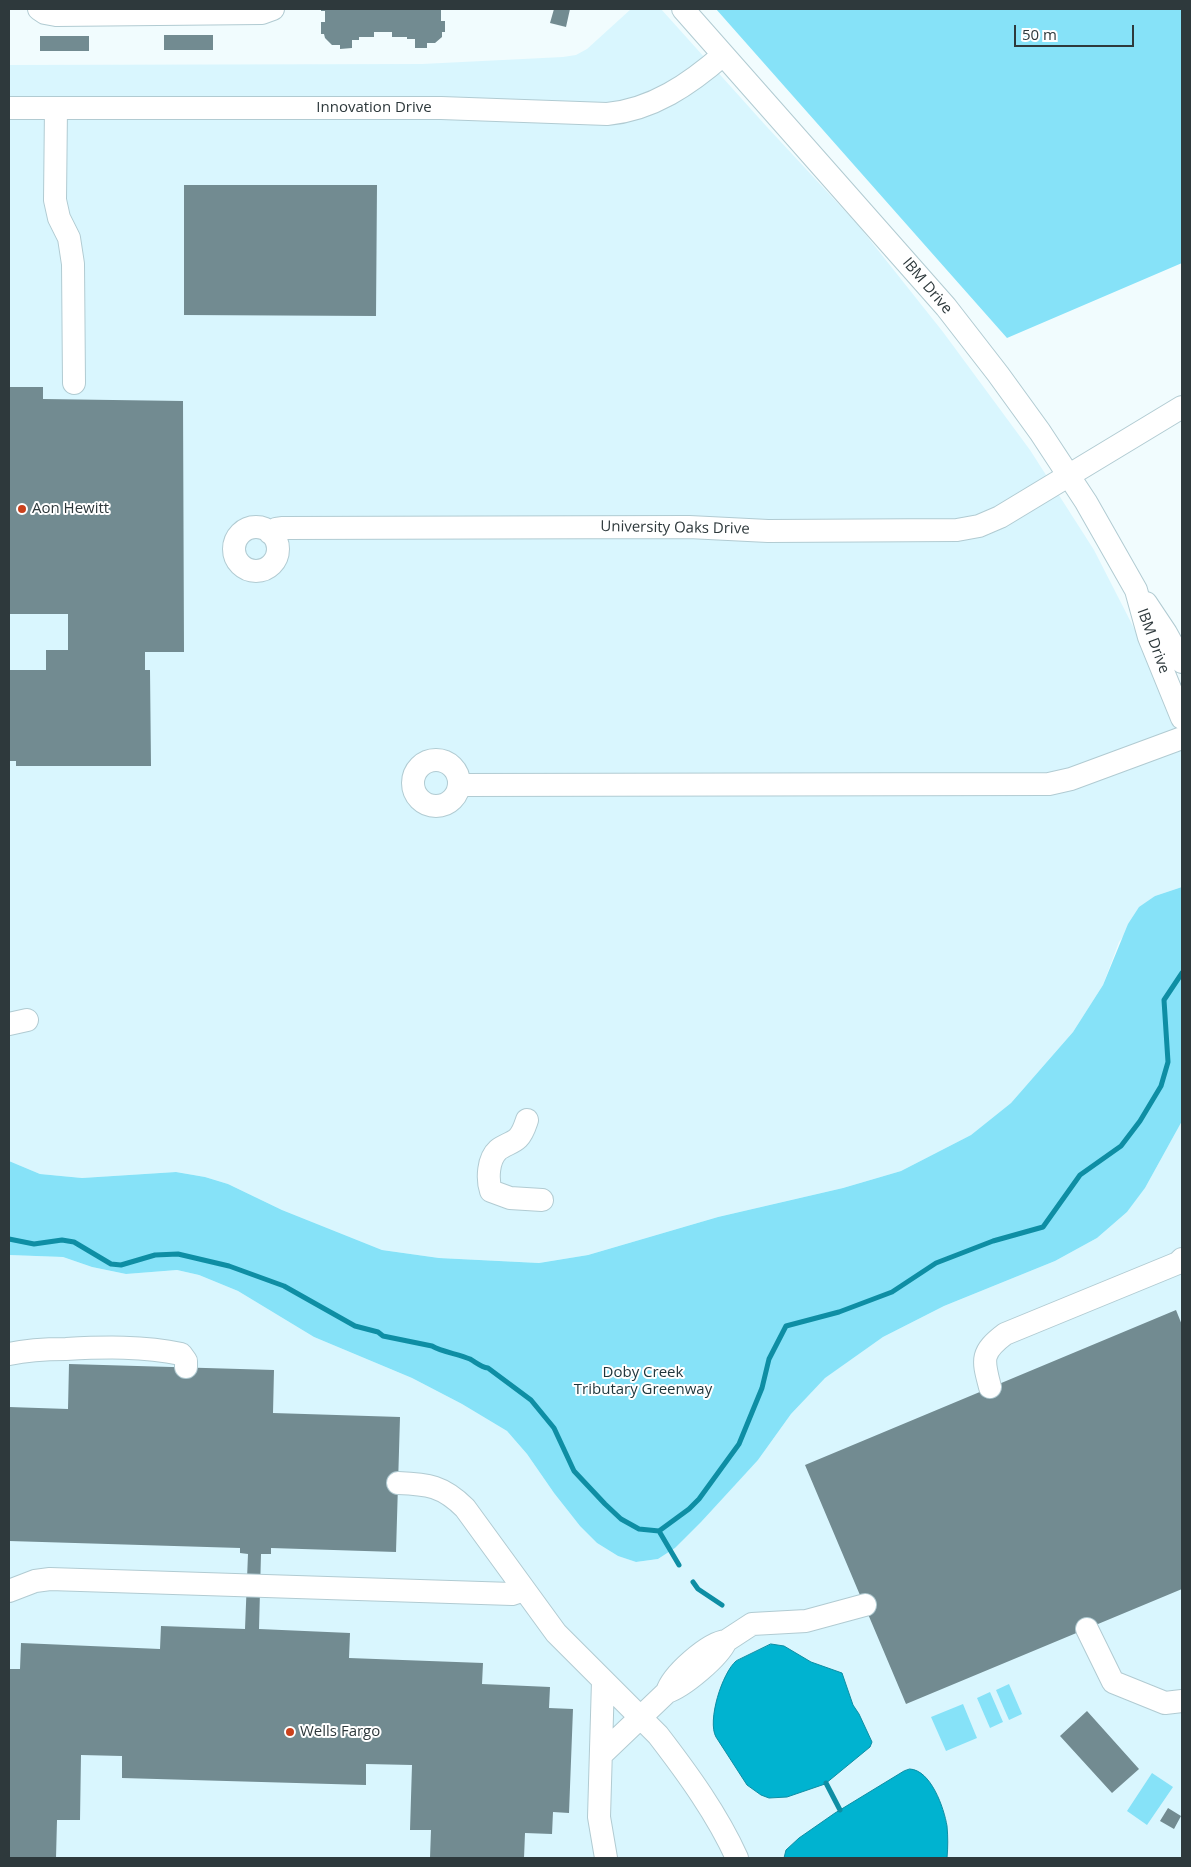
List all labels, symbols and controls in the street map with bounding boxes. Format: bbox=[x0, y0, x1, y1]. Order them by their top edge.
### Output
scale bar bbox=[1016, 15, 1136, 47]
text: 50 m bbox=[1022, 24, 1057, 44]
street label: Innovation Drive bbox=[316, 99, 432, 117]
street label: IBM Drive bbox=[898, 254, 956, 318]
place label: Aon Hewitt bbox=[32, 500, 109, 518]
marker: Aon Hewitt bbox=[16, 503, 28, 515]
street label: University Oaks Drive bbox=[600, 518, 750, 538]
street label: IBM Drive bbox=[1133, 606, 1173, 676]
park label: Doby Creek Tributary Greenway bbox=[574, 1364, 712, 1399]
place label: Wells Fargo bbox=[300, 1723, 380, 1741]
marker: Wells Fargo bbox=[284, 1726, 296, 1738]

